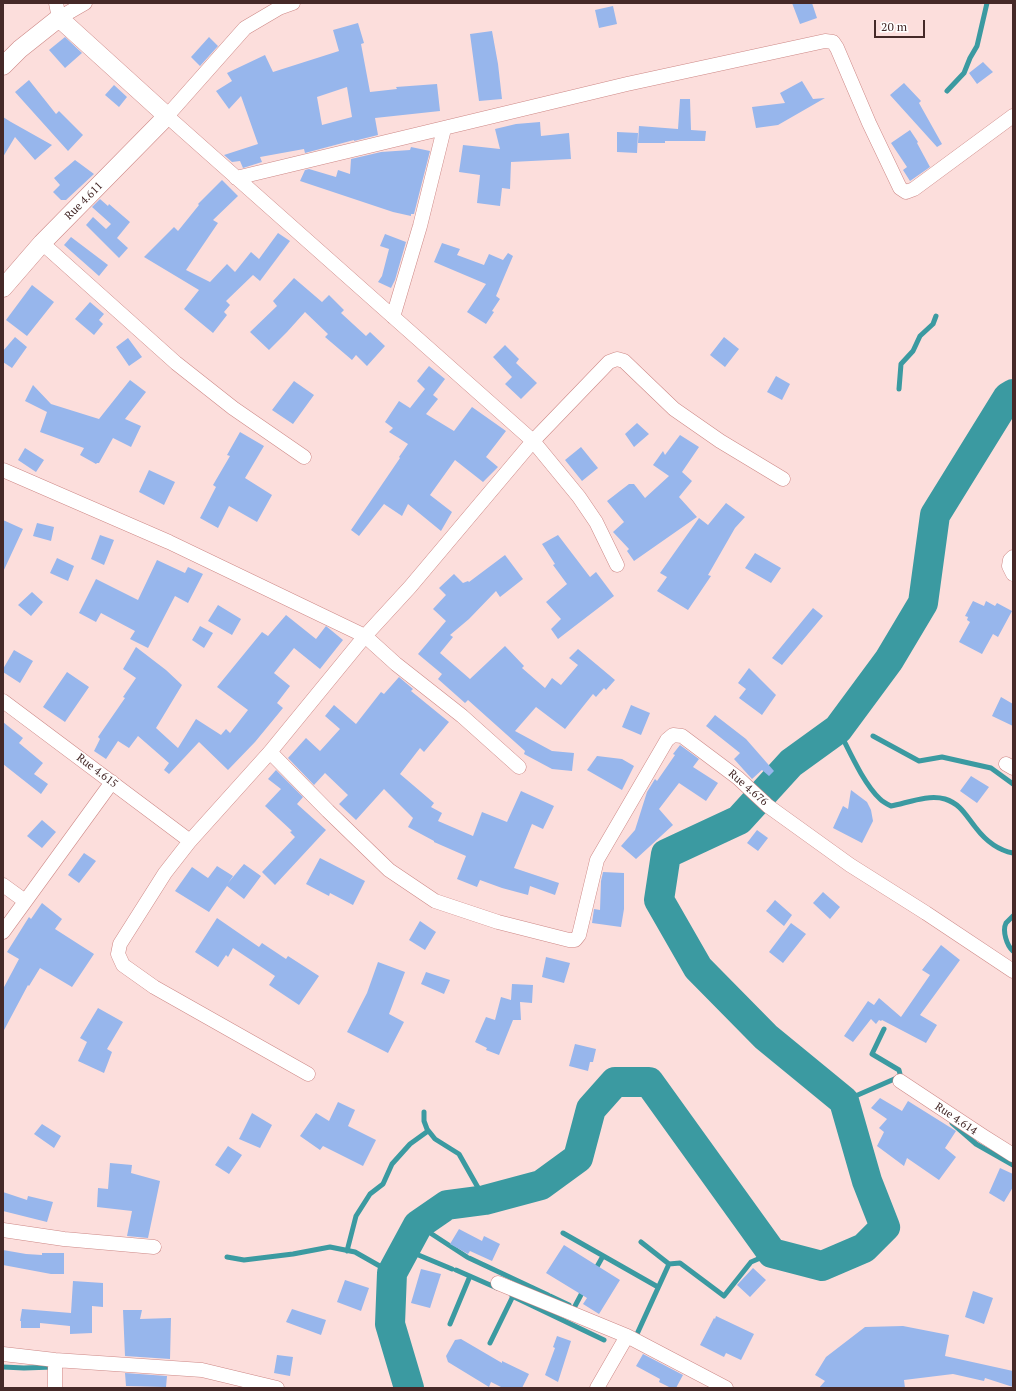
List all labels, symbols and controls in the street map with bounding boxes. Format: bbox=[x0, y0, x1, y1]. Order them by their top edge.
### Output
scale bar bbox=[876, 12, 927, 38]
text: 20 m bbox=[881, 19, 907, 34]
street label: Rue 4.611 bbox=[62, 179, 106, 223]
street label: Rue 4.615 bbox=[74, 751, 120, 791]
street label: Rue 4.676 bbox=[726, 767, 770, 809]
street label: Rue 4.614 bbox=[932, 1100, 980, 1138]

